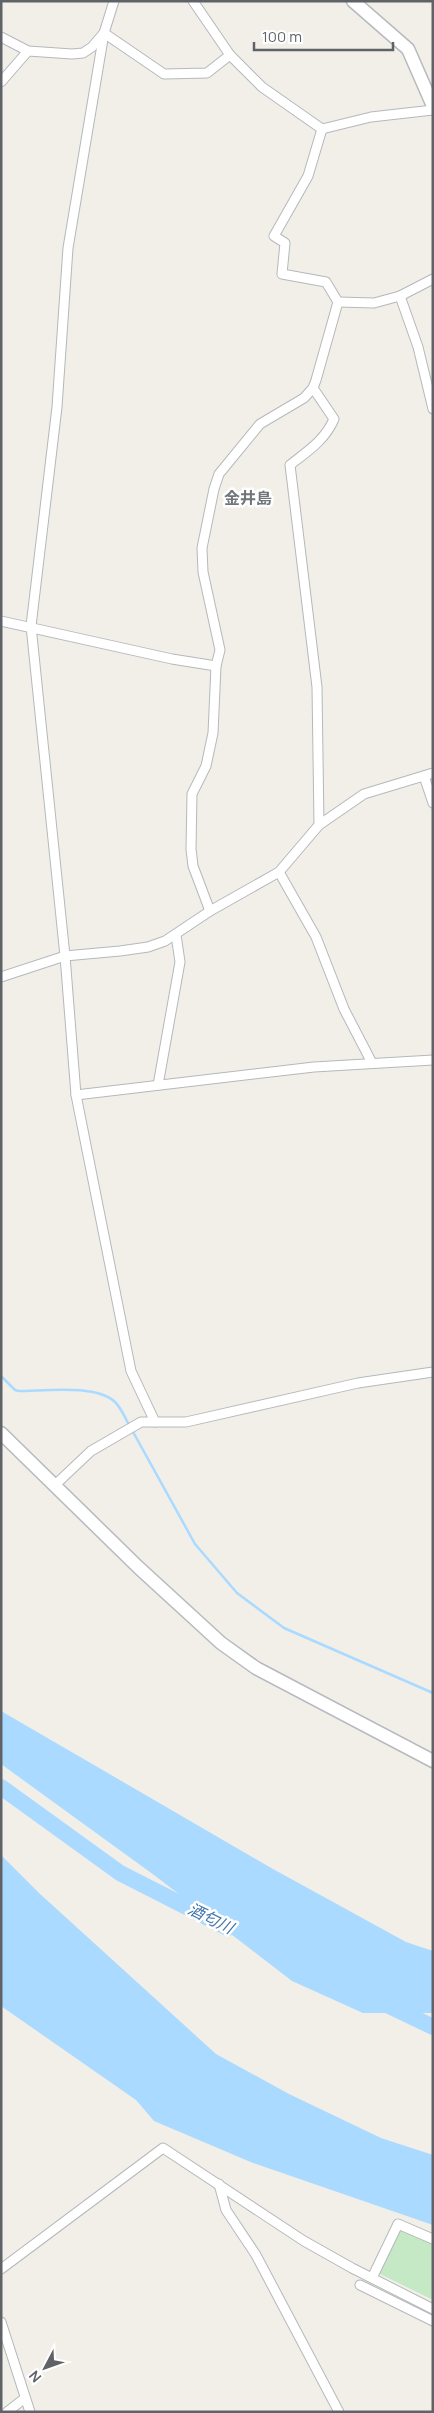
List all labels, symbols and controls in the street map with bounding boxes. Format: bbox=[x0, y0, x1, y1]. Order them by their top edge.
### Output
scale bar bbox=[254, 20, 393, 52]
text: 100 m bbox=[262, 26, 302, 47]
district label: 金井島 bbox=[224, 487, 272, 509]
water label: 酒匂川 bbox=[185, 1898, 239, 1939]
north arrow bbox=[20, 2343, 70, 2393]
text: N bbox=[24, 2367, 45, 2387]

